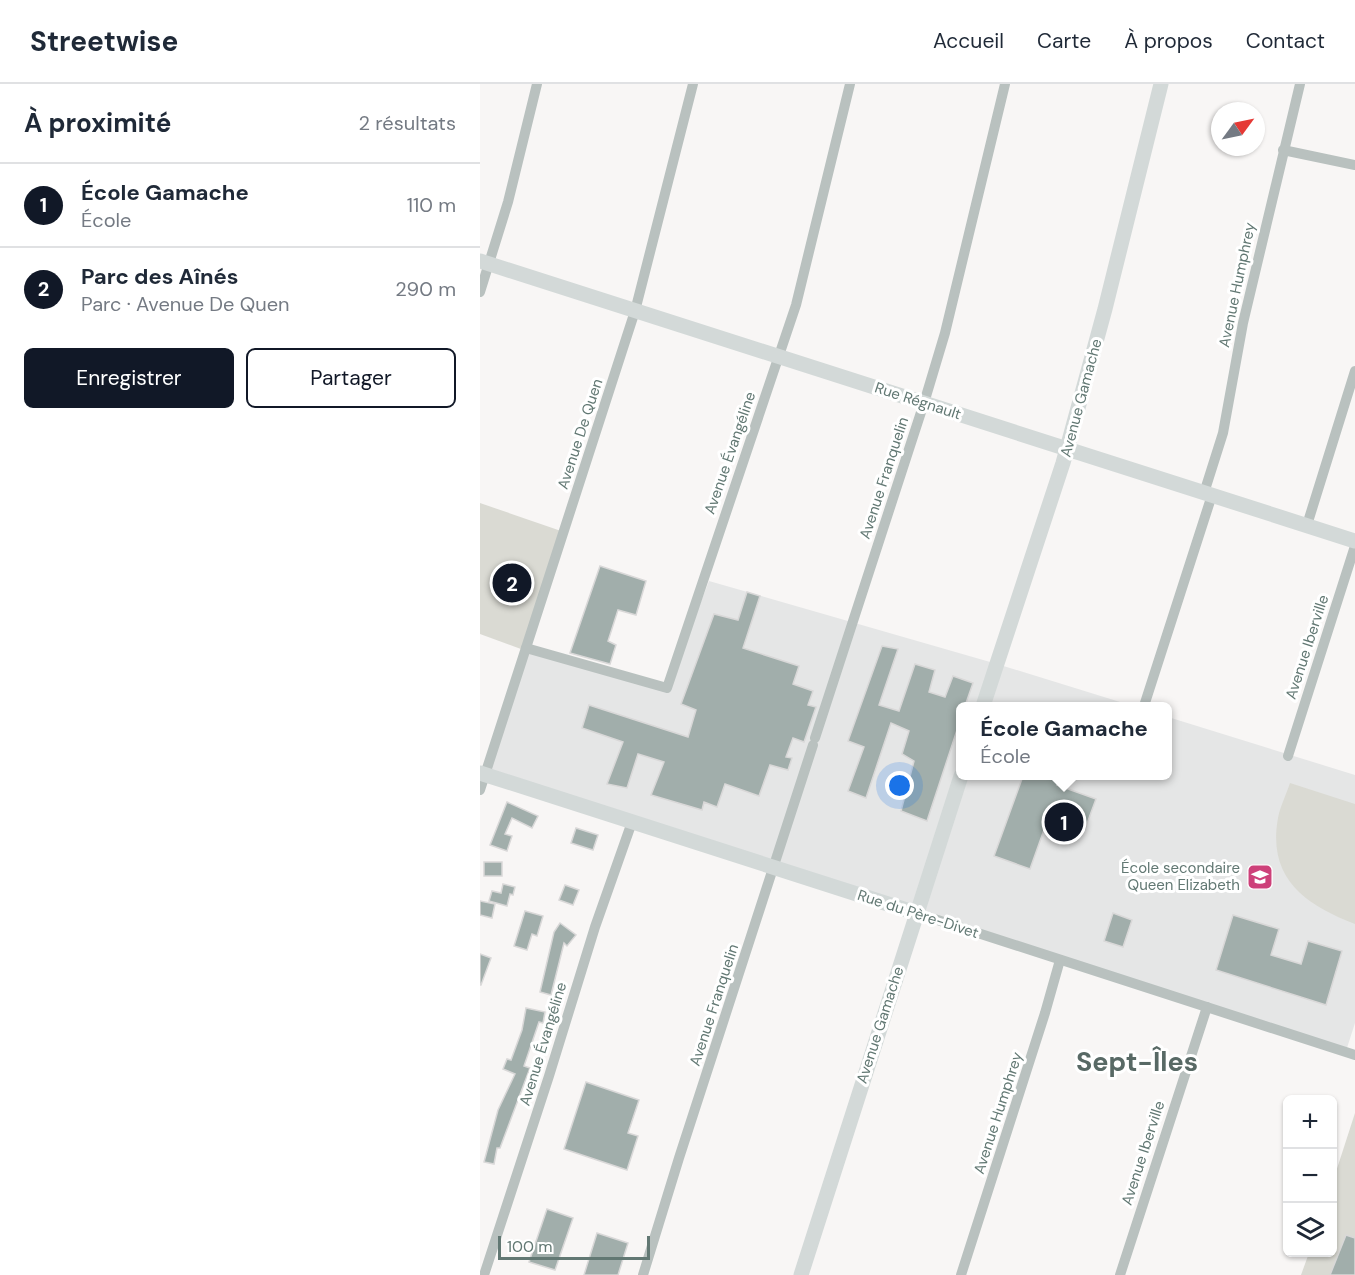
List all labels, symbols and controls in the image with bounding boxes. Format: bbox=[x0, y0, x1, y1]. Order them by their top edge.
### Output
text: Streetwise bbox=[30, 23, 178, 60]
text: Accueil bbox=[933, 27, 1004, 55]
text: Carte bbox=[1037, 27, 1091, 55]
text: À propos bbox=[1124, 27, 1213, 55]
text: Contact bbox=[1246, 27, 1325, 55]
north arrow bbox=[1211, 102, 1265, 156]
text: À proximité bbox=[24, 106, 171, 140]
text: 2 résultats bbox=[359, 110, 456, 136]
text: École Gamache bbox=[81, 178, 249, 207]
text: 1 bbox=[40, 192, 47, 218]
text: 110 m bbox=[407, 192, 456, 218]
text: École bbox=[81, 207, 131, 233]
street label: Avenue Humphrey bbox=[1214, 220, 1260, 349]
text: Parc des Aînés bbox=[81, 262, 239, 291]
text: 2 bbox=[38, 276, 49, 302]
text: 290 m bbox=[395, 276, 456, 302]
text: Parc · Avenue De Quen bbox=[81, 291, 290, 317]
street label: Avenue Gamache bbox=[1056, 337, 1106, 459]
button: Enregistrer bbox=[24, 348, 234, 408]
button: Partager bbox=[246, 348, 456, 408]
street label: Avenue De Quen bbox=[553, 376, 607, 492]
street label: Rue Régnault bbox=[872, 378, 964, 424]
street label: Avenue Évangéline bbox=[700, 389, 760, 517]
street label: Avenue Franquelin bbox=[855, 414, 913, 542]
pin: 2 bbox=[492, 560, 531, 606]
street label: Avenue Iberville bbox=[1281, 592, 1333, 702]
popup bbox=[956, 702, 1172, 780]
text: École Gamache bbox=[980, 714, 1148, 743]
text: École bbox=[980, 743, 1031, 769]
your location bbox=[885, 771, 914, 800]
pin: 1 bbox=[1044, 800, 1084, 844]
place label: École secondaire Queen Elizabeth bbox=[1121, 858, 1240, 895]
school or university icon: École secondaire Queen Elizabeth bbox=[1245, 862, 1275, 892]
street label: Rue du Père-Divet bbox=[855, 885, 981, 943]
street label: Avenue Franquelin bbox=[685, 941, 743, 1069]
street label: Avenue Gamache bbox=[852, 964, 908, 1086]
street label: Avenue Évangéline bbox=[515, 980, 571, 1108]
district label: Sept-Îles bbox=[1076, 1044, 1198, 1079]
street label: Avenue Humphrey bbox=[969, 1049, 1027, 1176]
map controls bbox=[1283, 1095, 1337, 1257]
button: + bbox=[1283, 1095, 1337, 1149]
street label: Avenue Iberville bbox=[1117, 1098, 1169, 1208]
button: − bbox=[1283, 1149, 1337, 1203]
button: layers bbox=[1283, 1203, 1337, 1257]
scale bar bbox=[498, 1233, 650, 1260]
text: 100 m bbox=[507, 1236, 552, 1257]

